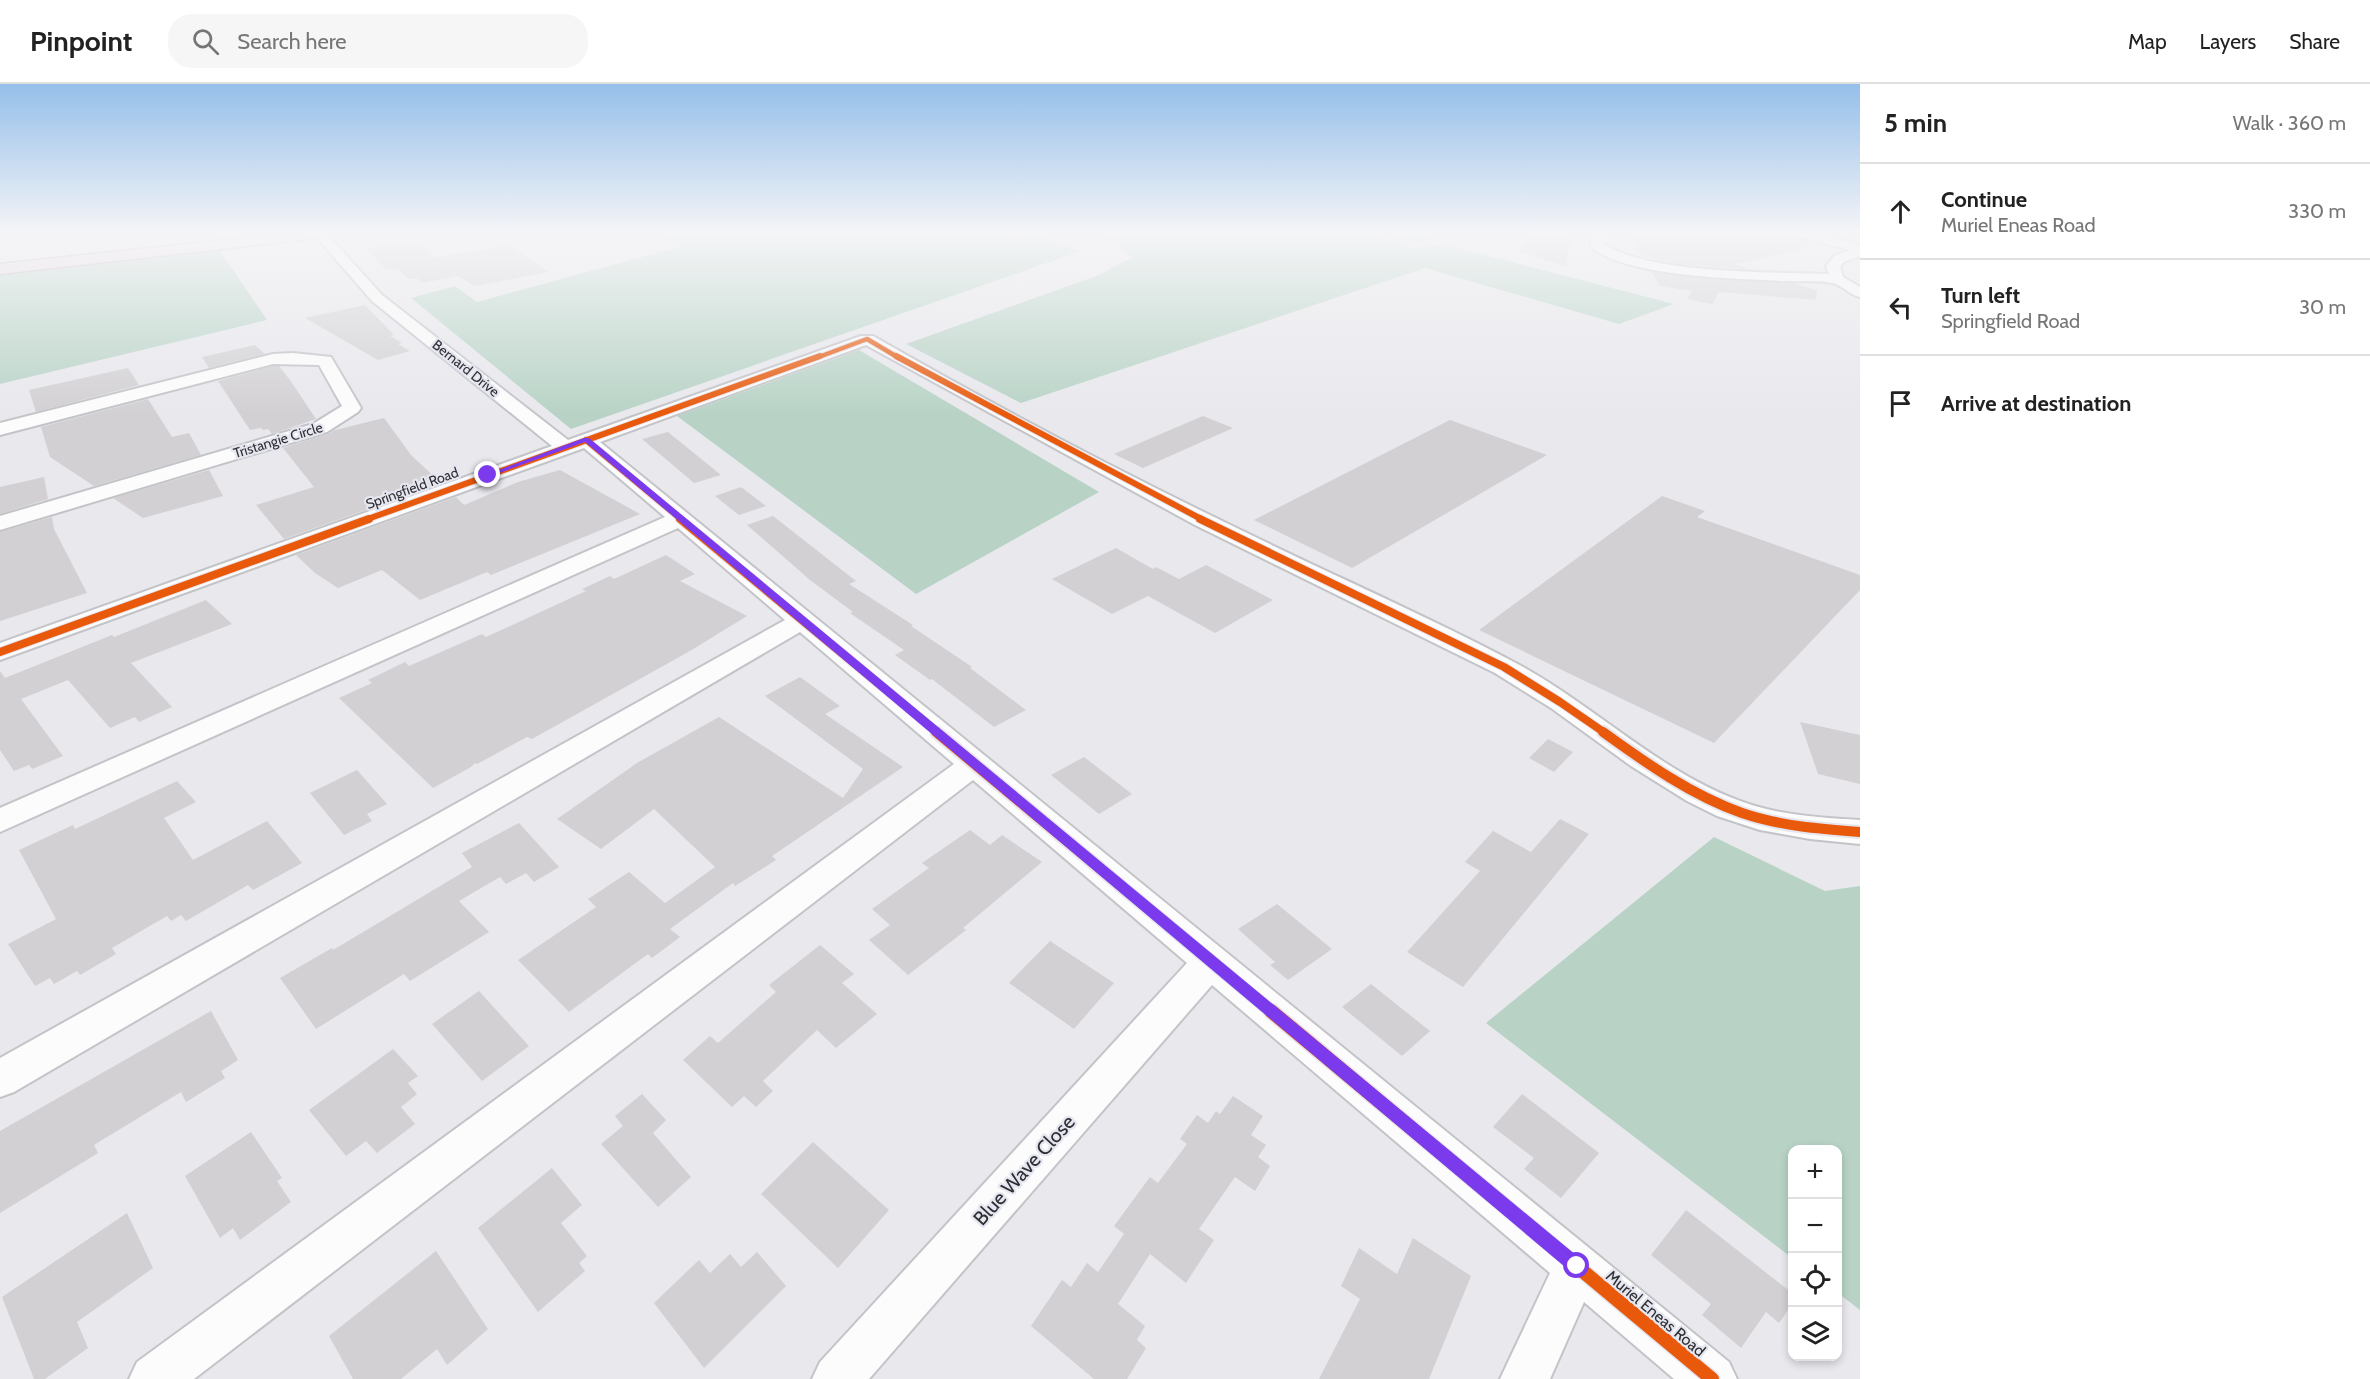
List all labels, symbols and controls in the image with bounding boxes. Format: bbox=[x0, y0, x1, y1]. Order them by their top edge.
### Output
search box bbox=[168, 14, 588, 68]
text: Pinpoint bbox=[30, 24, 132, 58]
icon: search bbox=[189, 25, 222, 58]
text: Search here bbox=[237, 28, 347, 55]
text: Map bbox=[2128, 29, 2167, 54]
text: Layers bbox=[2200, 29, 2256, 54]
text: Share bbox=[2289, 29, 2340, 54]
text: 5 min bbox=[1884, 107, 1947, 139]
text: Walk · 360 m bbox=[2233, 111, 2346, 135]
text: Continue bbox=[1941, 186, 2027, 213]
icon: ahead bbox=[1884, 195, 1917, 228]
text: 330 m bbox=[2288, 199, 2346, 223]
text: Muriel Eneas Road bbox=[1941, 213, 2096, 237]
text: Turn left bbox=[1941, 282, 2020, 309]
icon: left bbox=[1884, 291, 1917, 324]
text: 30 m bbox=[2299, 295, 2346, 319]
text: Springfield Road bbox=[1941, 309, 2080, 333]
street label: Bernard Drive bbox=[429, 335, 503, 401]
icon: arrive bbox=[1884, 387, 1917, 420]
text: Arrive at destination bbox=[1941, 390, 2131, 417]
street label: Tristangie Circle bbox=[231, 418, 325, 462]
route end bbox=[474, 461, 500, 487]
street label: Springfield Road bbox=[363, 463, 461, 513]
street label: Blue Wave Close bbox=[968, 1110, 1080, 1230]
map controls bbox=[1788, 1145, 1842, 1361]
button: + bbox=[1788, 1145, 1842, 1199]
button: − bbox=[1788, 1199, 1842, 1253]
route start bbox=[1563, 1252, 1589, 1278]
button: locate bbox=[1788, 1253, 1842, 1307]
street label: Muriel Eneas Road bbox=[1602, 1266, 1709, 1360]
button: layers bbox=[1788, 1307, 1842, 1361]

